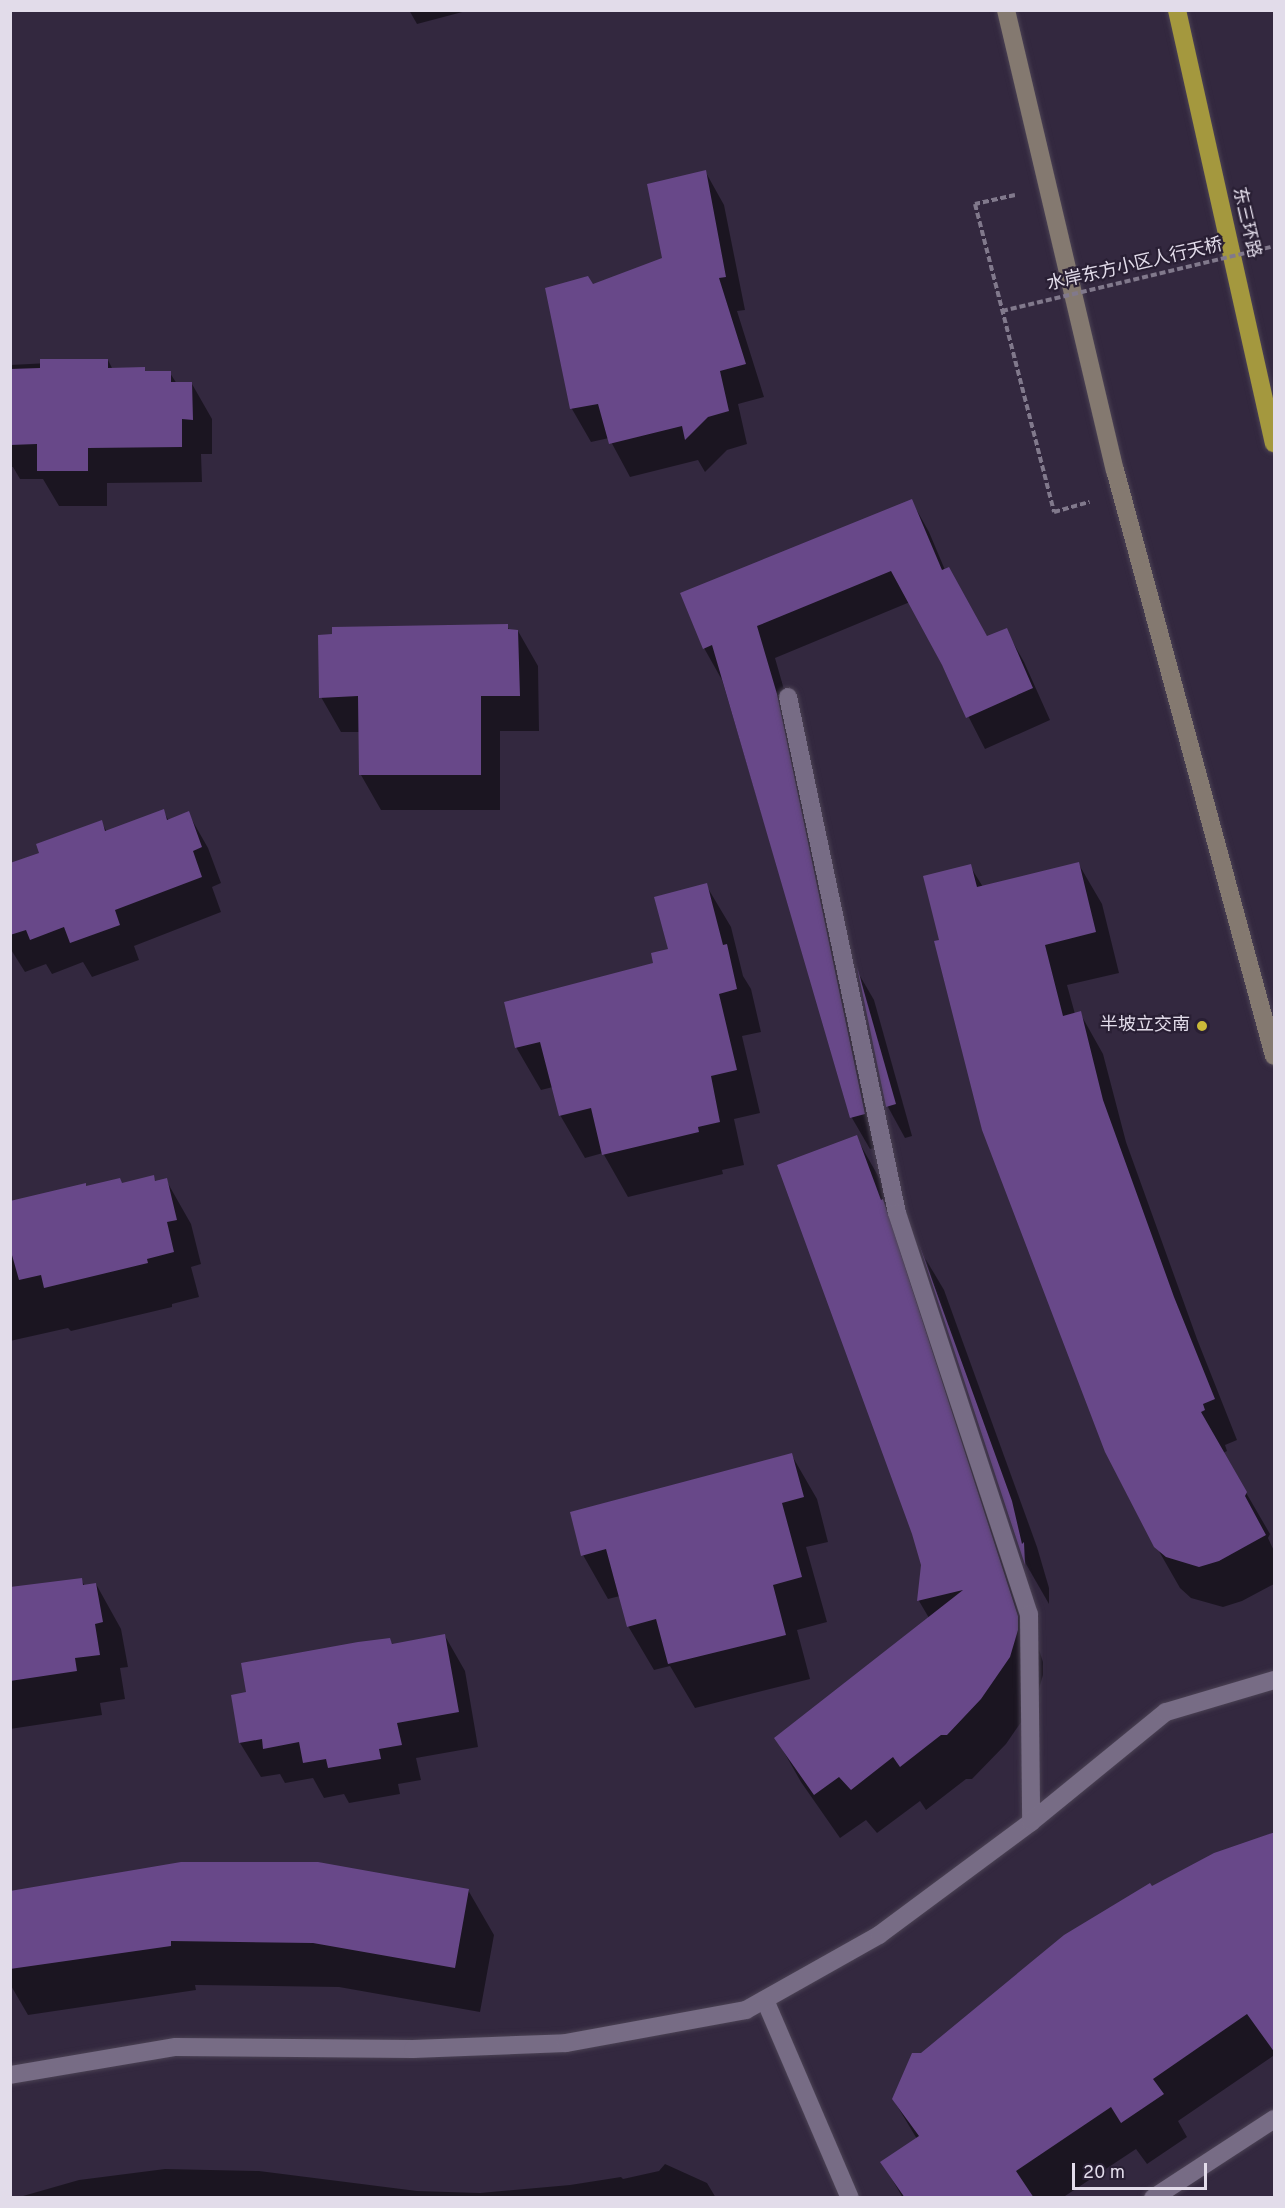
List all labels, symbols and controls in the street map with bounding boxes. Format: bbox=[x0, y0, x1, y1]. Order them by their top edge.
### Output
street label: 东三环路 bbox=[1226, 185, 1264, 261]
street label: 水岸东方小区人行天桥 bbox=[1045, 235, 1225, 297]
place label: 半坡立交南 bbox=[1100, 1015, 1190, 1037]
marker: 半坡立交南 bbox=[1195, 1019, 1209, 1033]
scale bar bbox=[1075, 2151, 1210, 2189]
text: 20 m bbox=[1083, 2162, 1125, 2185]

